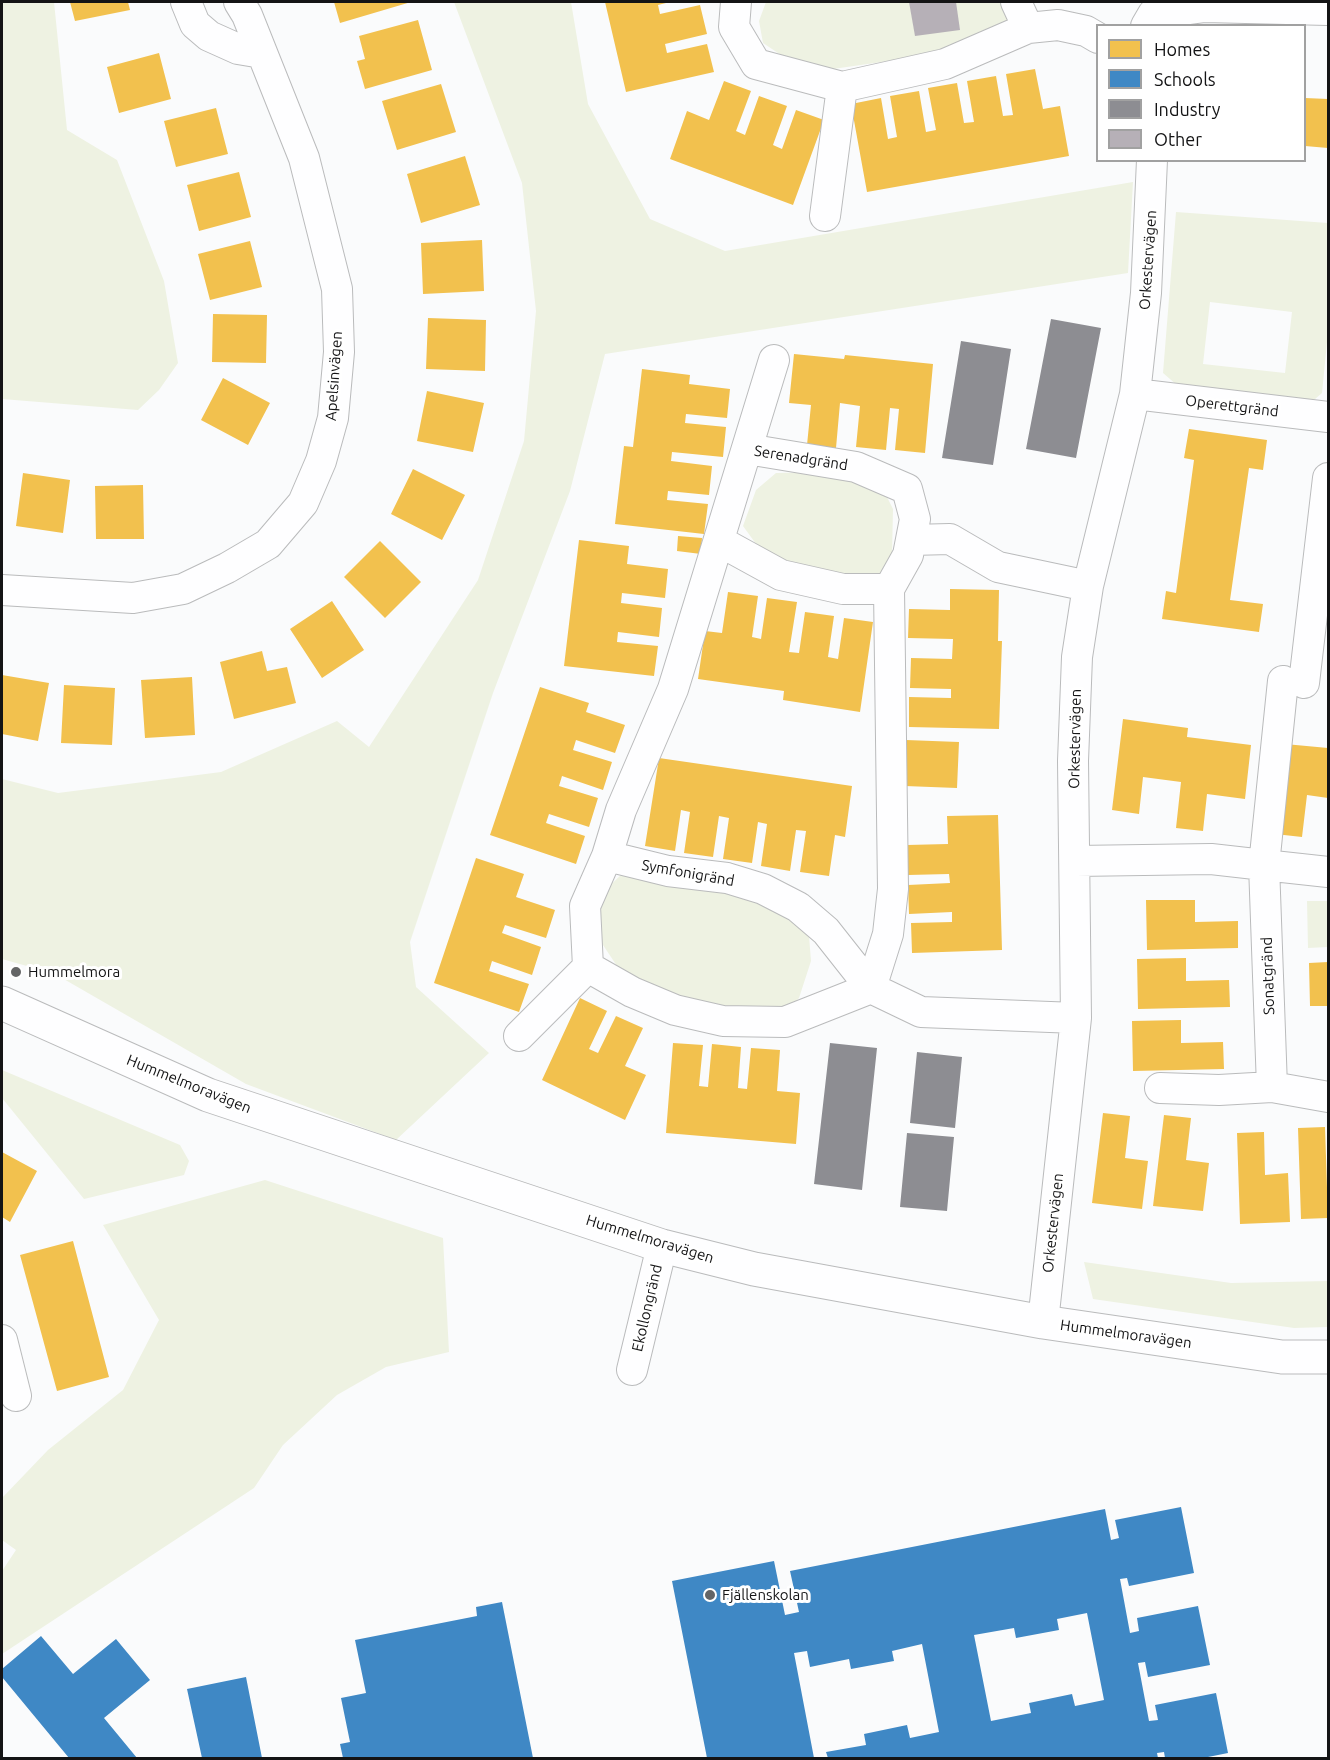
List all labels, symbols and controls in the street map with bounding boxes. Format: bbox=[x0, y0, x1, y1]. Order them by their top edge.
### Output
legend bbox=[1096, 24, 1306, 162]
text: Homes bbox=[1154, 39, 1210, 59]
text: Schools bbox=[1154, 69, 1216, 89]
text: Industry bbox=[1154, 99, 1220, 119]
text: Other bbox=[1154, 129, 1202, 149]
street label: Orkestervägen bbox=[1136, 209, 1160, 311]
street label: Apelsinvägen bbox=[322, 331, 346, 421]
street label: Operettgränd bbox=[1184, 391, 1280, 421]
street label: Serenadgränd bbox=[753, 442, 849, 474]
street label: Orkestervägen bbox=[1065, 689, 1085, 789]
street label: Symfonigränd bbox=[640, 856, 736, 890]
street label: Sonatgränd bbox=[1258, 937, 1278, 1015]
place label: Hummelmora bbox=[28, 963, 120, 981]
marker: Hummelmora bbox=[9, 965, 23, 979]
street label: Hummelmoravägen bbox=[124, 1051, 254, 1117]
street label: Orkestervägen bbox=[1039, 1172, 1067, 1274]
street label: Hummelmoravägen bbox=[584, 1211, 716, 1267]
street label: Ekollongränd bbox=[628, 1263, 666, 1353]
street label: Hummelmoravägen bbox=[1059, 1316, 1193, 1352]
place label: Fjällenskolan bbox=[722, 1586, 809, 1604]
marker: Fjällenskolan bbox=[703, 1588, 717, 1602]

